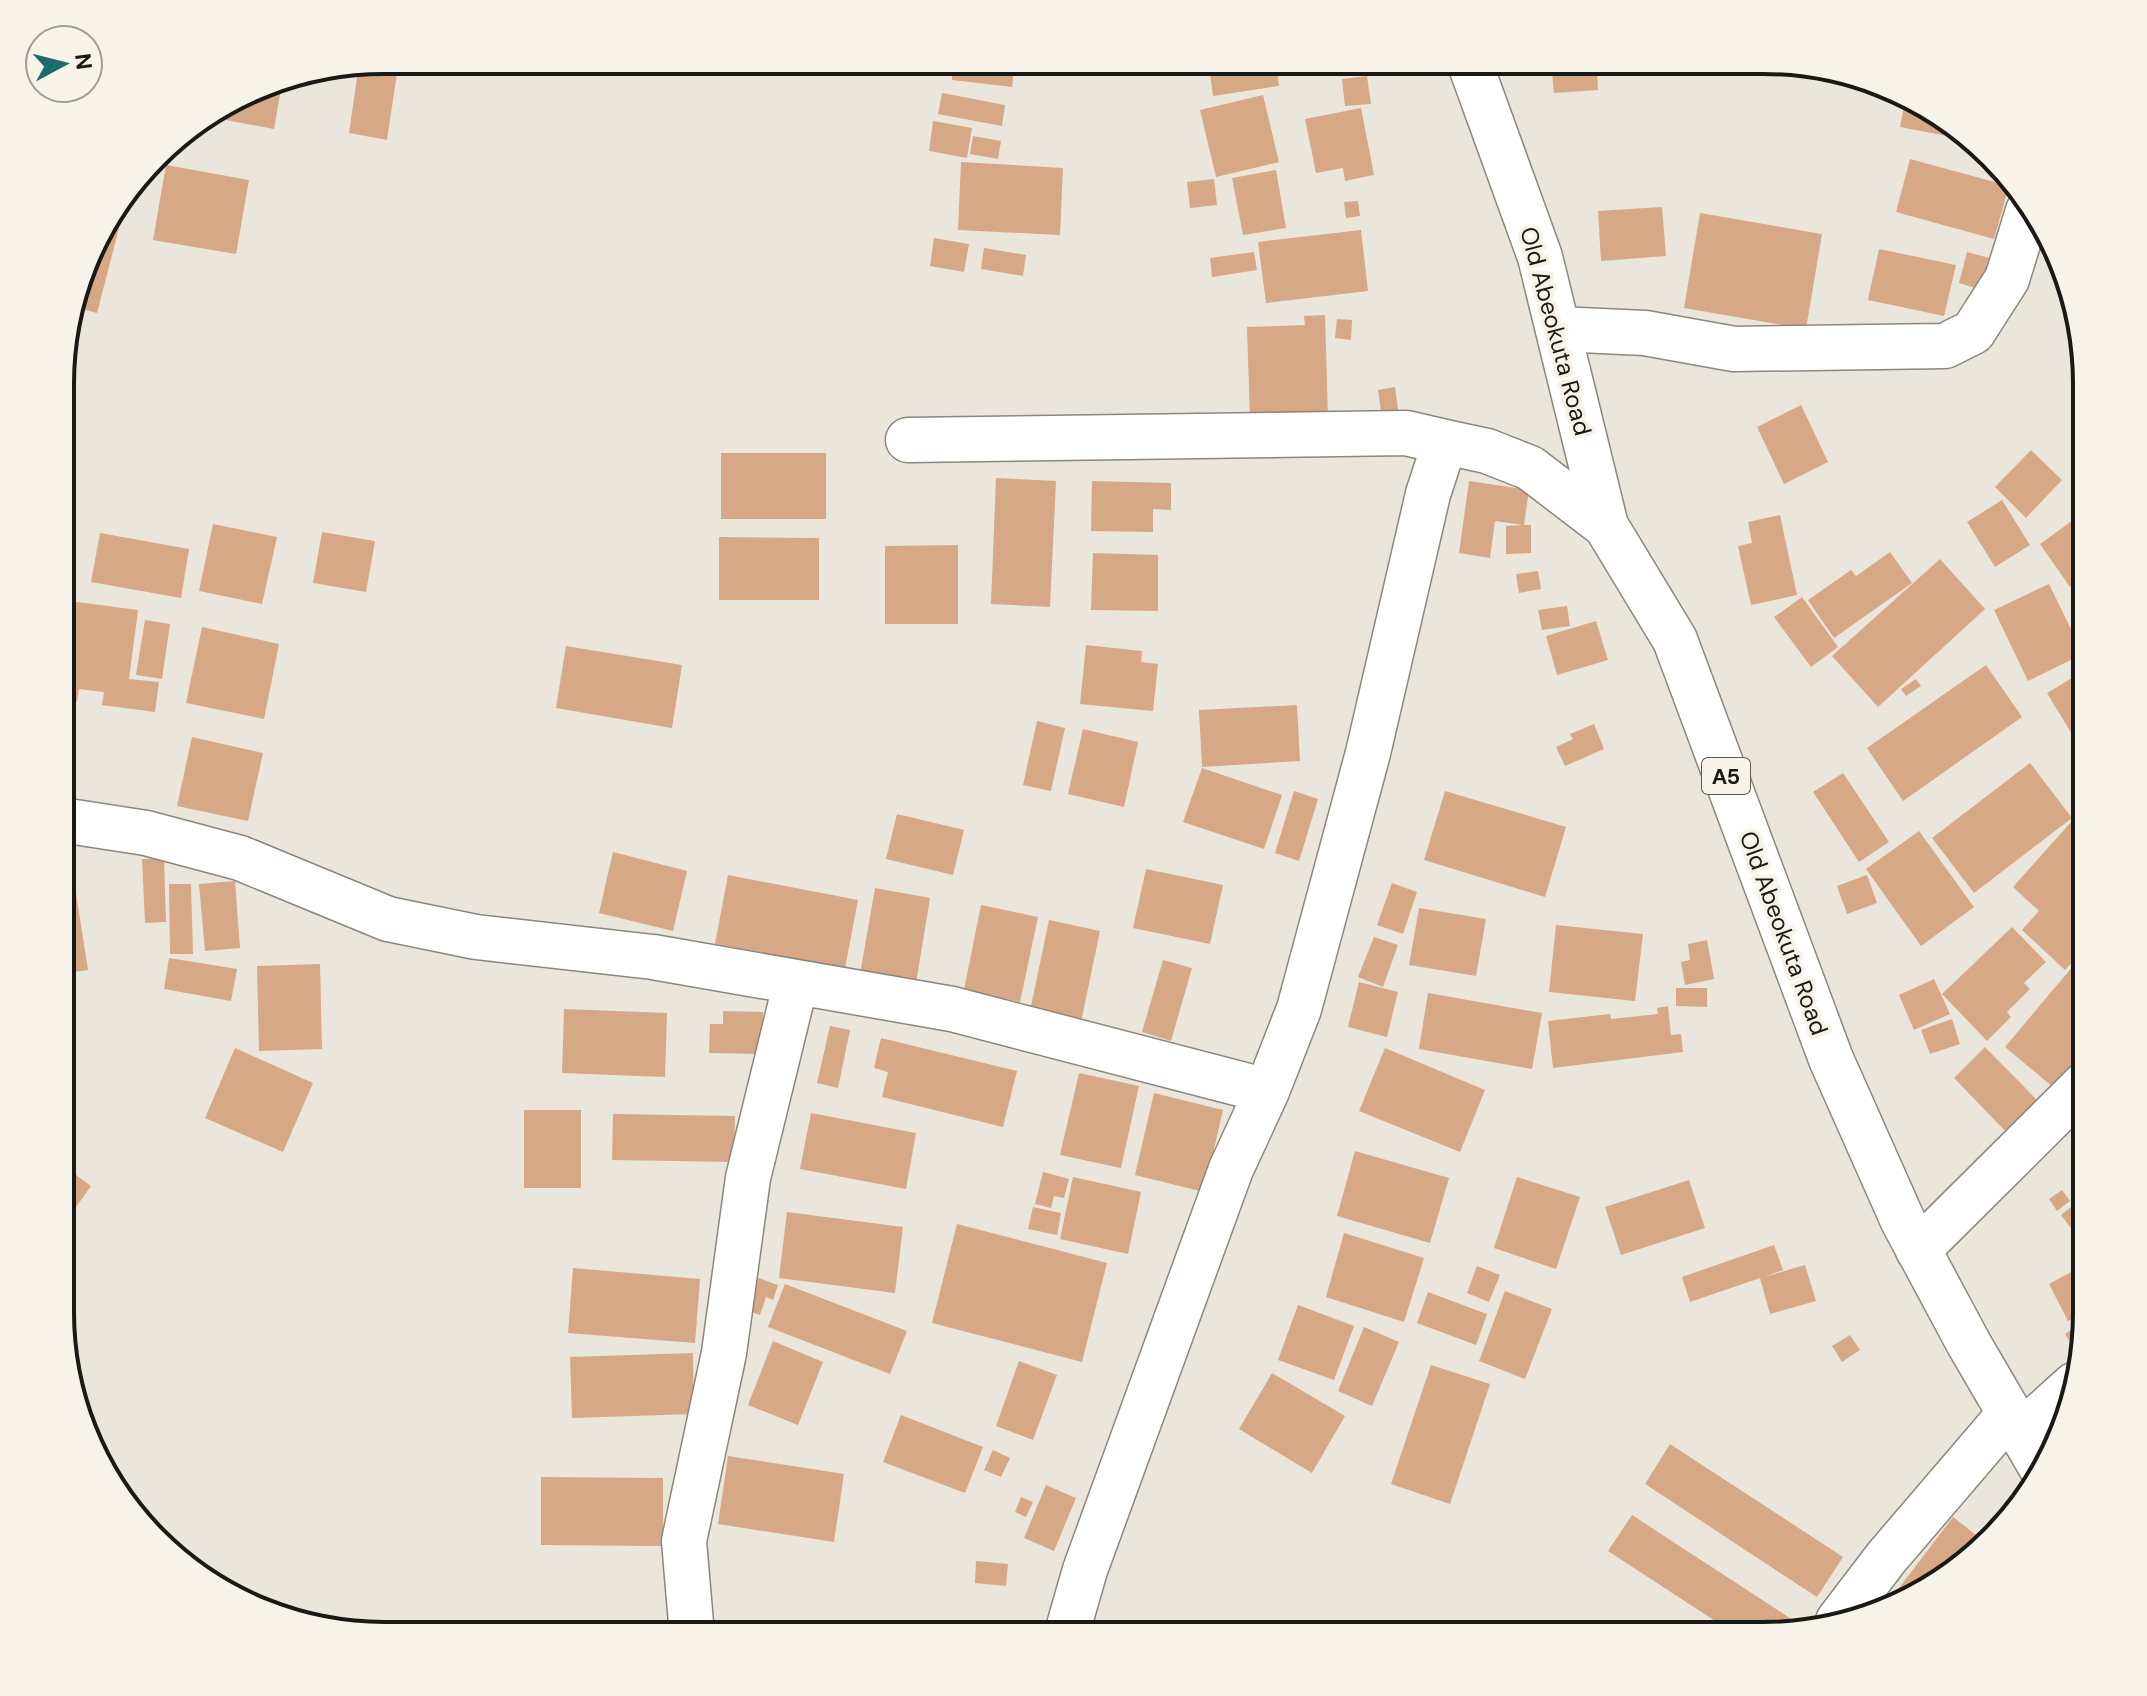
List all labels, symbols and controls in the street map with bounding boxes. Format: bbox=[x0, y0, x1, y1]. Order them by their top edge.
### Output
north arrow bbox=[24, 24, 104, 104]
text: N bbox=[68, 52, 99, 71]
street label: Old Abeokuta Road bbox=[1513, 223, 1599, 439]
road number: A5 bbox=[1702, 758, 1750, 794]
street label: Old Abeokuta Road bbox=[1733, 827, 1835, 1039]

